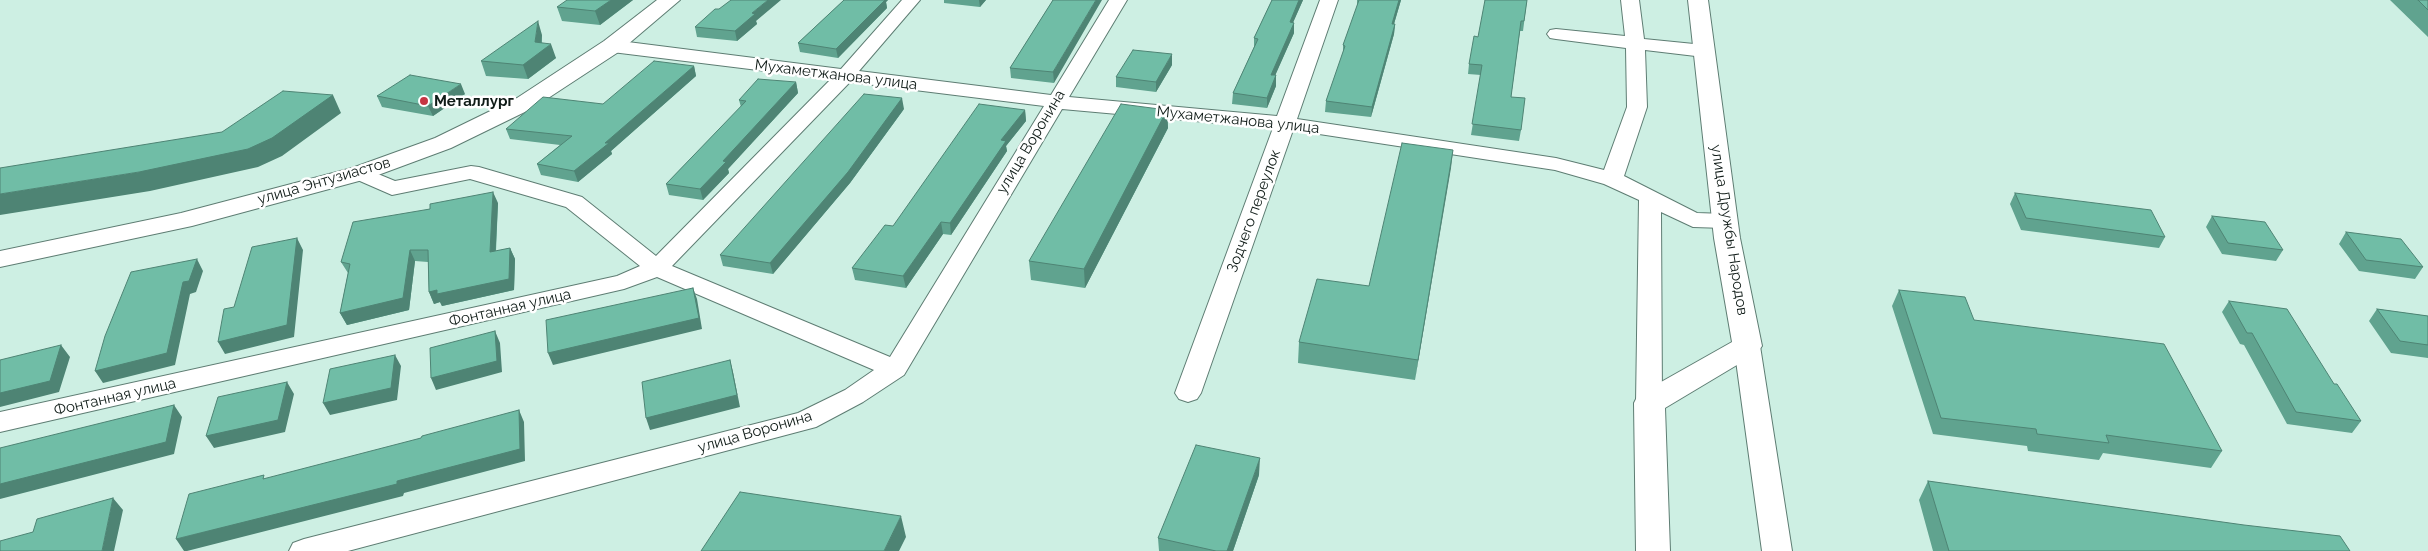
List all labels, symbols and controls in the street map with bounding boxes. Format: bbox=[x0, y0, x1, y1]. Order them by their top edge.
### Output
street label: Мухаметжанова улица bbox=[754, 56, 918, 94]
street label: улица Воронина bbox=[993, 87, 1069, 197]
place label: Металлург bbox=[434, 92, 514, 110]
marker: Металлург bbox=[418, 95, 430, 107]
street label: Мухаметжанова улица bbox=[1156, 103, 1320, 137]
street label: улица Дружбы Народов bbox=[1707, 143, 1751, 317]
street label: Зодчего переулок bbox=[1223, 147, 1285, 275]
street label: улица Энтузиастов bbox=[256, 153, 392, 209]
street label: Фонтанная улица bbox=[447, 285, 573, 331]
street label: Фонтанная улица bbox=[52, 374, 178, 420]
street label: улица Воронина bbox=[696, 407, 814, 457]

